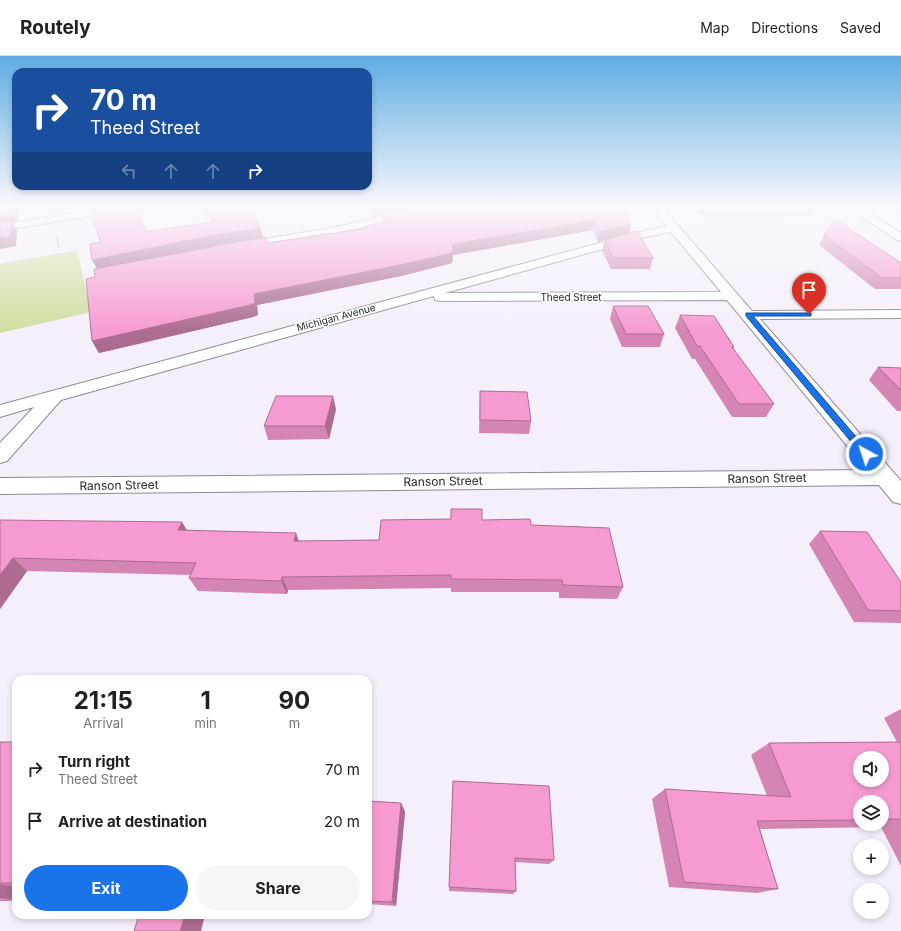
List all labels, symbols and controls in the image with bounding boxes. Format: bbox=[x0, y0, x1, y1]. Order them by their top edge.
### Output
text: Routely bbox=[20, 16, 91, 39]
text: Map bbox=[700, 19, 729, 36]
text: Directions bbox=[751, 19, 818, 36]
text: Saved bbox=[840, 19, 881, 36]
text: 70 m bbox=[90, 83, 157, 117]
icon: right bbox=[24, 84, 76, 136]
text: Theed Street bbox=[90, 117, 200, 138]
icon: left bbox=[118, 160, 140, 182]
icon: ahead bbox=[160, 160, 182, 182]
icon: ahead bbox=[202, 160, 224, 182]
icon: right bbox=[244, 160, 266, 182]
pin bbox=[792, 273, 826, 314]
icon: arrive bbox=[798, 279, 820, 301]
street label: Theed Street bbox=[540, 291, 602, 303]
street label: Michigan Avenue bbox=[295, 301, 377, 333]
position arrow bbox=[845, 433, 887, 475]
street label: Ranson Street bbox=[727, 470, 807, 486]
street label: Ranson Street bbox=[403, 473, 483, 489]
street label: Ranson Street bbox=[79, 477, 159, 493]
text: 21:15 bbox=[74, 686, 133, 715]
text: 1 bbox=[201, 686, 211, 715]
text: 90 bbox=[279, 686, 310, 715]
text: Arrival bbox=[83, 715, 123, 731]
text: min bbox=[195, 715, 217, 731]
text: m bbox=[289, 715, 300, 731]
map controls bbox=[853, 751, 889, 919]
button: sound bbox=[853, 751, 889, 787]
text: Turn right bbox=[58, 752, 130, 771]
icon: right bbox=[24, 758, 46, 780]
text: 70 m bbox=[325, 760, 360, 779]
text: Theed Street bbox=[58, 771, 138, 787]
button: layers bbox=[853, 795, 889, 831]
icon: arrive bbox=[24, 810, 46, 832]
text: Arrive at destination bbox=[58, 812, 207, 831]
text: 20 m bbox=[324, 812, 360, 831]
button: + bbox=[853, 839, 889, 875]
button: Exit bbox=[24, 865, 188, 911]
button: Share bbox=[196, 865, 360, 911]
button: − bbox=[853, 883, 889, 919]

